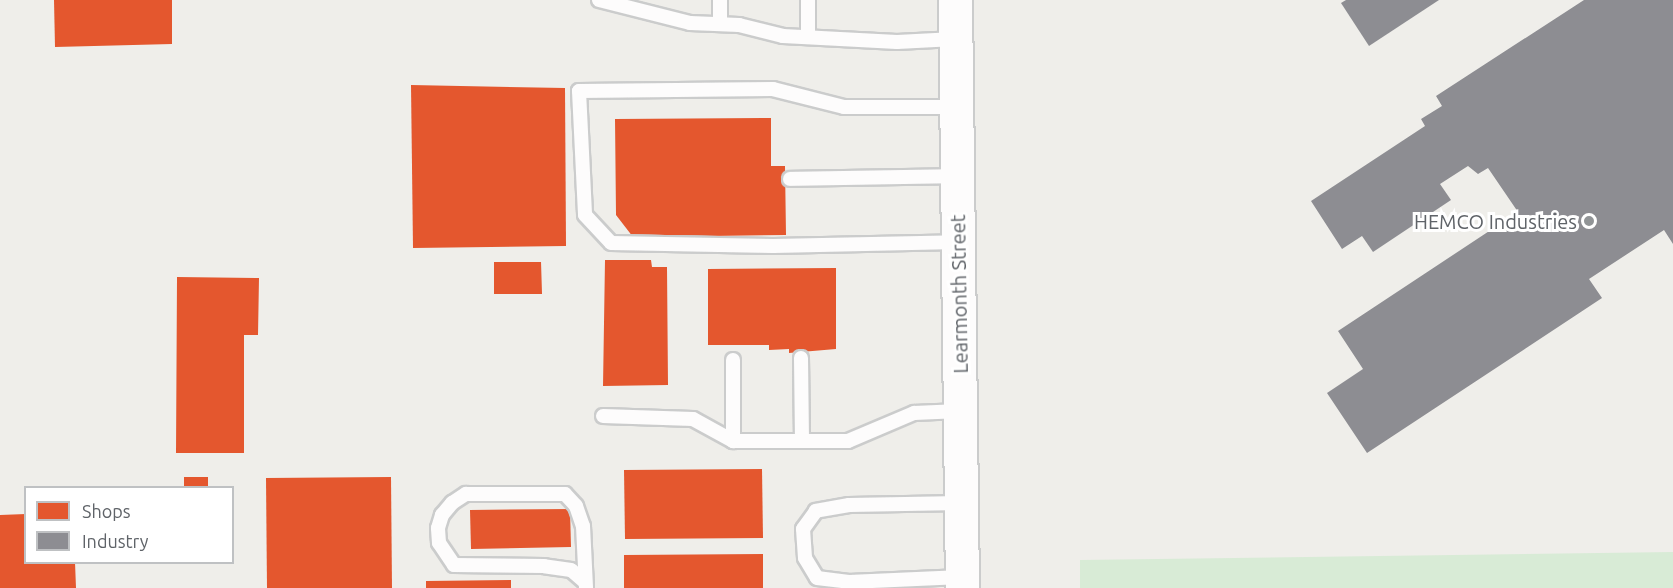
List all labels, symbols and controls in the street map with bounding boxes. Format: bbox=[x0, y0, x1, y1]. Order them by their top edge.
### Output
place label: HEMCO Industries bbox=[1414, 209, 1577, 233]
street label: Learmonth Street bbox=[946, 214, 972, 374]
marker: HEMCO Industries bbox=[1582, 214, 1596, 228]
legend bbox=[24, 486, 234, 564]
text: Shops bbox=[82, 501, 131, 521]
text: Industry bbox=[82, 531, 148, 551]

